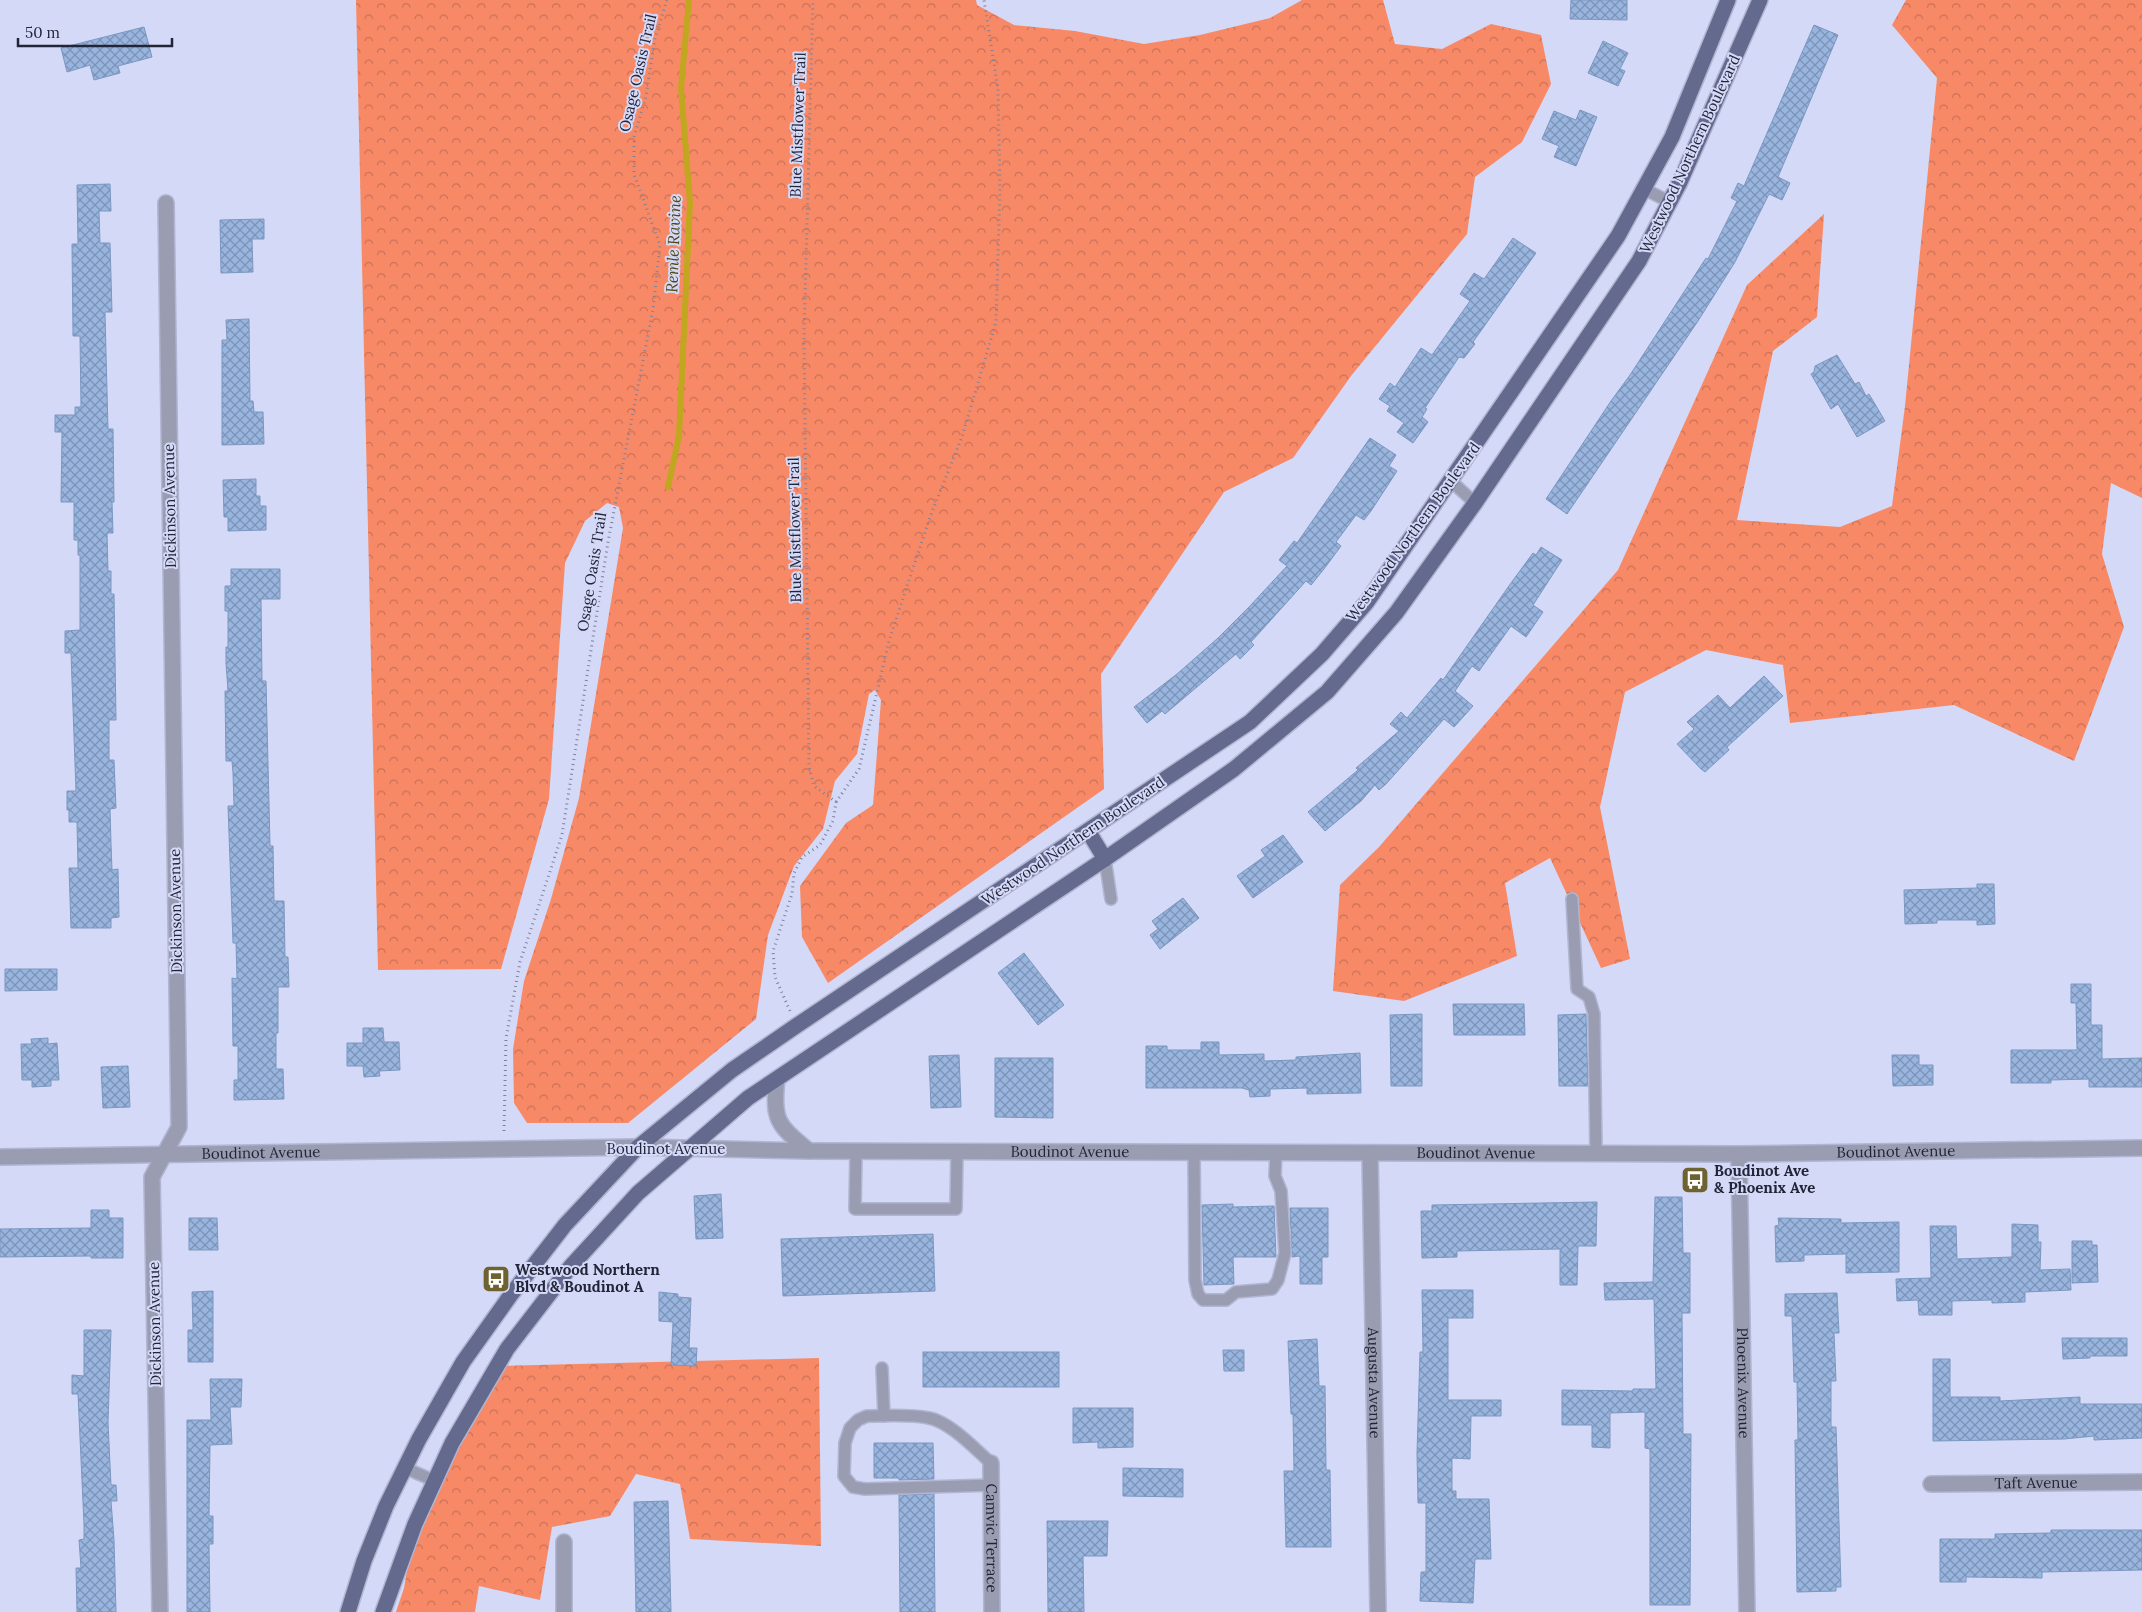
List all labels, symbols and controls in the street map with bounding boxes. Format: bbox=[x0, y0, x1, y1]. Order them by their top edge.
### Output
street label: Osage Oasis Trail bbox=[615, 12, 660, 134]
scale bar bbox=[18, 15, 171, 47]
text: 50 m bbox=[25, 23, 60, 42]
street label: Blue Mistflower Trail bbox=[785, 52, 810, 198]
street label: Westwood Northern Boulevard bbox=[1635, 52, 1744, 256]
water label: Remle Ravine bbox=[661, 194, 685, 293]
street label: Westwood Northern Boulevard bbox=[1341, 438, 1484, 625]
street label: Dickinson Avenue bbox=[159, 444, 180, 568]
street label: Blue Mistflower Trail bbox=[784, 457, 805, 603]
street label: Osage Oasis Trail bbox=[573, 511, 610, 633]
street label: Westwood Northern Boulevard bbox=[978, 772, 1168, 909]
street label: Dickinson Avenue bbox=[165, 849, 186, 973]
street label: Boudinot Avenue bbox=[607, 1139, 725, 1158]
street label: Boudinot Avenue bbox=[1836, 1141, 1956, 1162]
street label: Boudinot Avenue bbox=[201, 1142, 321, 1163]
street label: Boudinot Avenue bbox=[1010, 1142, 1129, 1161]
street label: Boudinot Avenue bbox=[1416, 1143, 1535, 1162]
place label: Boudinot Ave & Phoenix Ave bbox=[1714, 1161, 1815, 1197]
bus stop icon: Boudinot Ave & Phoenix Ave bbox=[1680, 1165, 1710, 1195]
place label: Westwood Northern Blvd & Boudinot A bbox=[515, 1260, 660, 1296]
street label: Dickinson Avenue bbox=[144, 1262, 165, 1386]
bus stop icon: Westwood Northern Blvd & Boudinot A bbox=[481, 1264, 511, 1294]
street label: Augusta Avenue bbox=[1364, 1326, 1385, 1439]
street label: Phoenix Avenue bbox=[1733, 1327, 1754, 1439]
street label: Taft Avenue bbox=[1994, 1473, 2078, 1492]
street label: Camvic Terrace bbox=[982, 1483, 1002, 1593]

